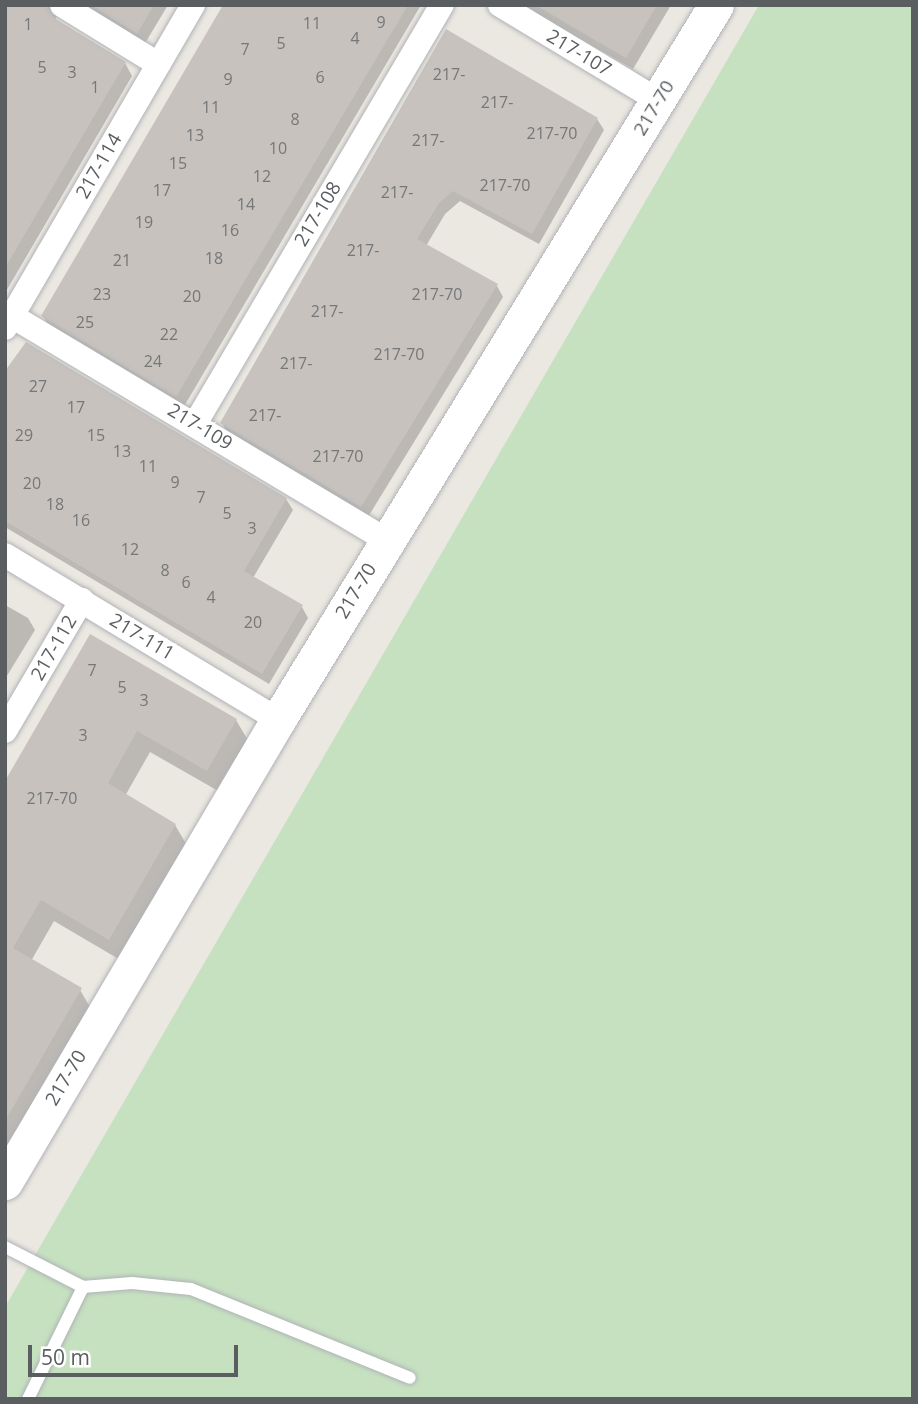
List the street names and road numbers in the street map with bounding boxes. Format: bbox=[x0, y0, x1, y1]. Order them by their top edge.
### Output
street label: 217-107 bbox=[543, 25, 615, 81]
street label: 217-70 bbox=[629, 76, 679, 140]
street label: 217-114 bbox=[71, 129, 127, 203]
street label: 217-108 bbox=[290, 178, 346, 250]
street label: 217-109 bbox=[164, 399, 236, 455]
street label: 217-70 bbox=[331, 559, 381, 623]
street label: 217-111 bbox=[106, 609, 178, 665]
street label: 217-112 bbox=[26, 611, 82, 685]
street label: 217-70 bbox=[41, 1046, 91, 1110]

